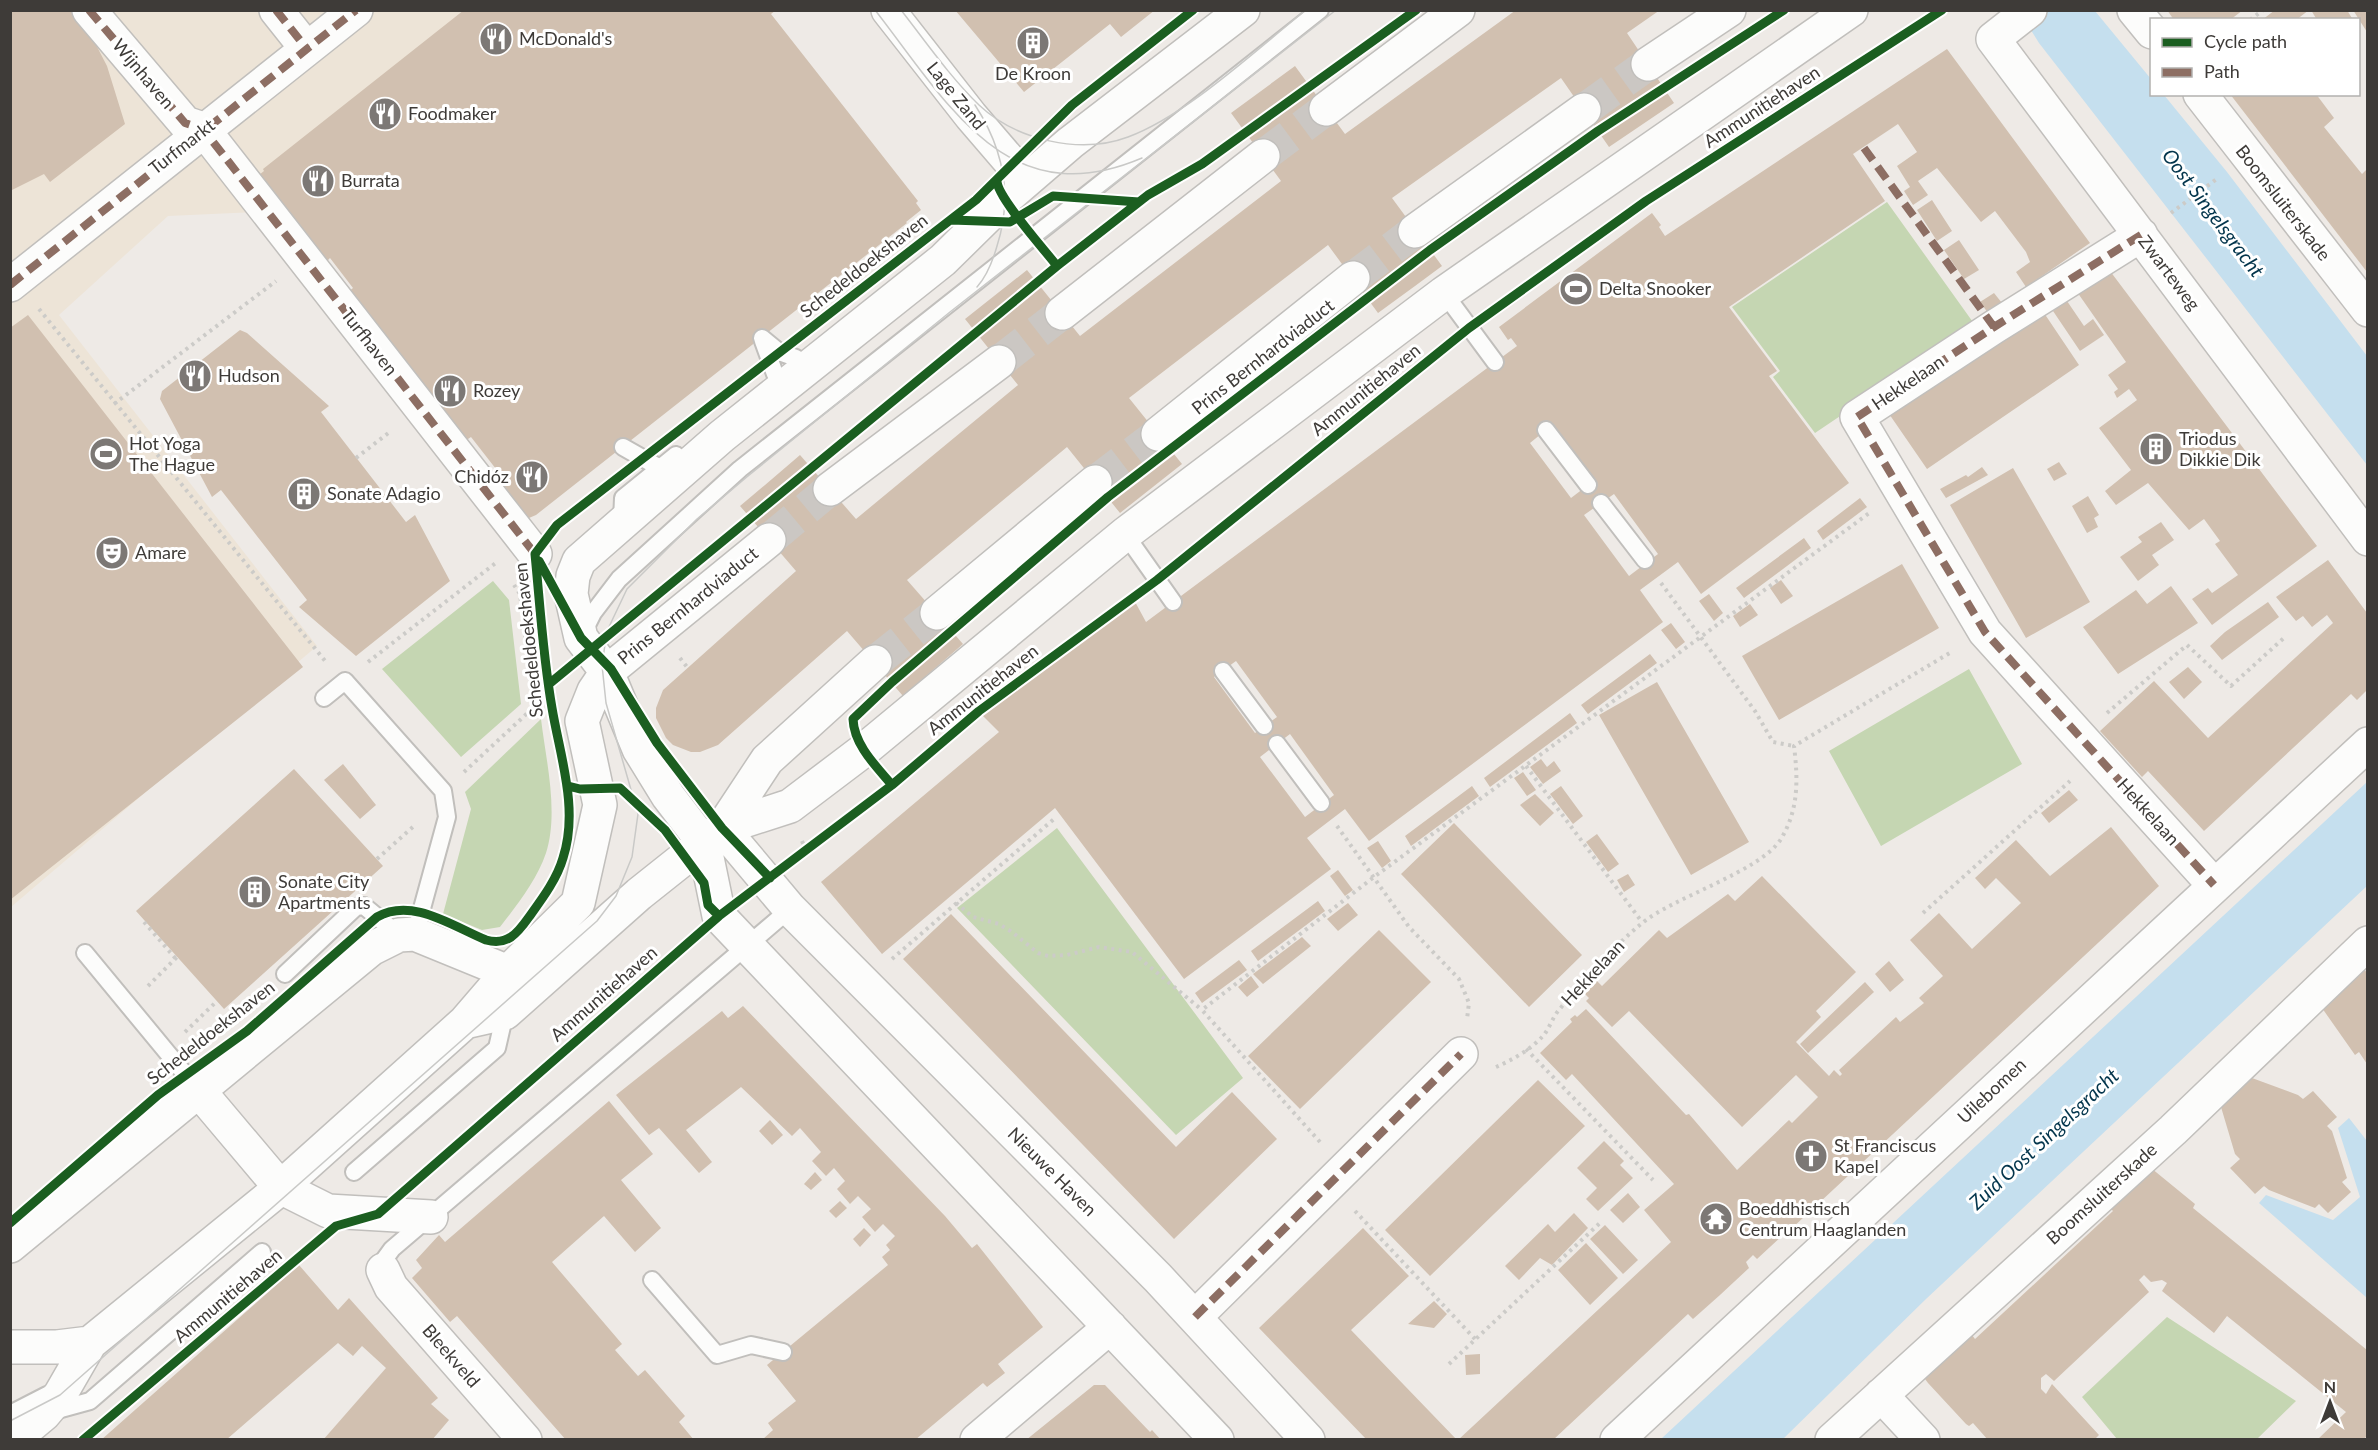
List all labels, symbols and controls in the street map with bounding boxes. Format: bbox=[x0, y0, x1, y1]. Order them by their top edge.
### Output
legend bbox=[2150, 18, 2360, 96]
restaurant icon: McDonald's bbox=[478, 21, 514, 57]
building icon: De Kroon bbox=[1015, 25, 1051, 61]
place label: McDonald's bbox=[519, 27, 613, 49]
text: Cycle path bbox=[2204, 30, 2287, 52]
street label: Wijnhaven bbox=[108, 34, 179, 113]
street label: Lage Zand bbox=[923, 57, 991, 134]
street label: Ammunitiehaven bbox=[1699, 60, 1824, 152]
text: Path bbox=[2204, 60, 2240, 82]
place label: De Kroon bbox=[995, 62, 1071, 84]
restaurant icon: Foodmaker bbox=[367, 96, 403, 132]
place label: Foodmaker bbox=[408, 102, 497, 124]
street label: Turfmarkt bbox=[144, 113, 219, 179]
street label: Boomsluiterskade bbox=[2232, 140, 2336, 265]
water label: Oost Singelsgracht bbox=[2158, 143, 2270, 281]
restaurant icon: Burrata bbox=[300, 163, 336, 199]
place label: Burrata bbox=[341, 169, 400, 191]
street label: Schedeldoekshaven bbox=[795, 209, 932, 322]
street label: Zwarteweg bbox=[2134, 230, 2205, 314]
sports icon: Delta Snooker bbox=[1558, 271, 1594, 307]
place label: Delta Snooker bbox=[1599, 277, 1711, 299]
street label: Prins Bernhardviaduct bbox=[1187, 293, 1338, 419]
street label: Turfhaven bbox=[337, 303, 403, 379]
street label: Ammunitiehaven bbox=[1306, 338, 1424, 440]
street label: Hekkelaan bbox=[1867, 350, 1948, 414]
restaurant icon: Hudson bbox=[177, 358, 213, 394]
place label: Hudson bbox=[218, 364, 280, 386]
restaurant icon: Rozey bbox=[432, 373, 468, 409]
place label: Rozey bbox=[473, 379, 521, 401]
place label: Triodus Dikkie Dik bbox=[2179, 427, 2261, 470]
building icon: Triodus Dikkie Dik bbox=[2138, 431, 2174, 467]
place label: Hot Yoga The Hague bbox=[129, 432, 215, 475]
sports icon: Hot Yoga The Hague bbox=[88, 436, 124, 472]
restaurant icon: Chidóz bbox=[514, 459, 550, 495]
place label: Chidóz bbox=[454, 465, 509, 487]
building icon: Sonate Adagio bbox=[286, 476, 322, 512]
place label: Sonate Adagio bbox=[327, 482, 441, 504]
theatre icon: Amare bbox=[94, 535, 130, 571]
place label: Amare bbox=[135, 541, 187, 563]
street label: Prins Bernhardviaduct bbox=[613, 541, 763, 669]
street label: Schedeldoekshaven bbox=[509, 561, 547, 719]
street label: Ammunitiehaven bbox=[923, 639, 1042, 739]
street label: Hekkelaan bbox=[2113, 773, 2184, 849]
place label: Sonate City Apartments bbox=[278, 870, 371, 913]
building icon: Sonate City Apartments bbox=[237, 874, 273, 910]
street label: Hekkelaan bbox=[1556, 935, 1628, 1010]
street label: Ammunitiehaven bbox=[546, 941, 661, 1046]
street label: Schedeldoekshaven bbox=[142, 976, 279, 1089]
street label: Uilebomen bbox=[1952, 1053, 2030, 1128]
water label: Zuid Oost Singelsgracht bbox=[1963, 1063, 2123, 1214]
street label: Nieuwe Haven bbox=[1004, 1122, 1102, 1220]
place label: St Franciscus Kapel bbox=[1834, 1134, 1937, 1177]
church icon: St Franciscus Kapel bbox=[1793, 1138, 1829, 1174]
street label: Boomsluiterskade bbox=[2042, 1138, 2161, 1249]
place label: Boeddhistisch Centrum Haaglanden bbox=[1739, 1197, 1906, 1240]
temple icon: Boeddhistisch Centrum Haaglanden bbox=[1698, 1201, 1734, 1237]
street label: Ammunitiehaven bbox=[169, 1244, 286, 1347]
street label: Bleekveld bbox=[418, 1319, 485, 1392]
north arrow bbox=[2300, 1372, 2360, 1432]
text: N bbox=[2324, 1377, 2336, 1396]

